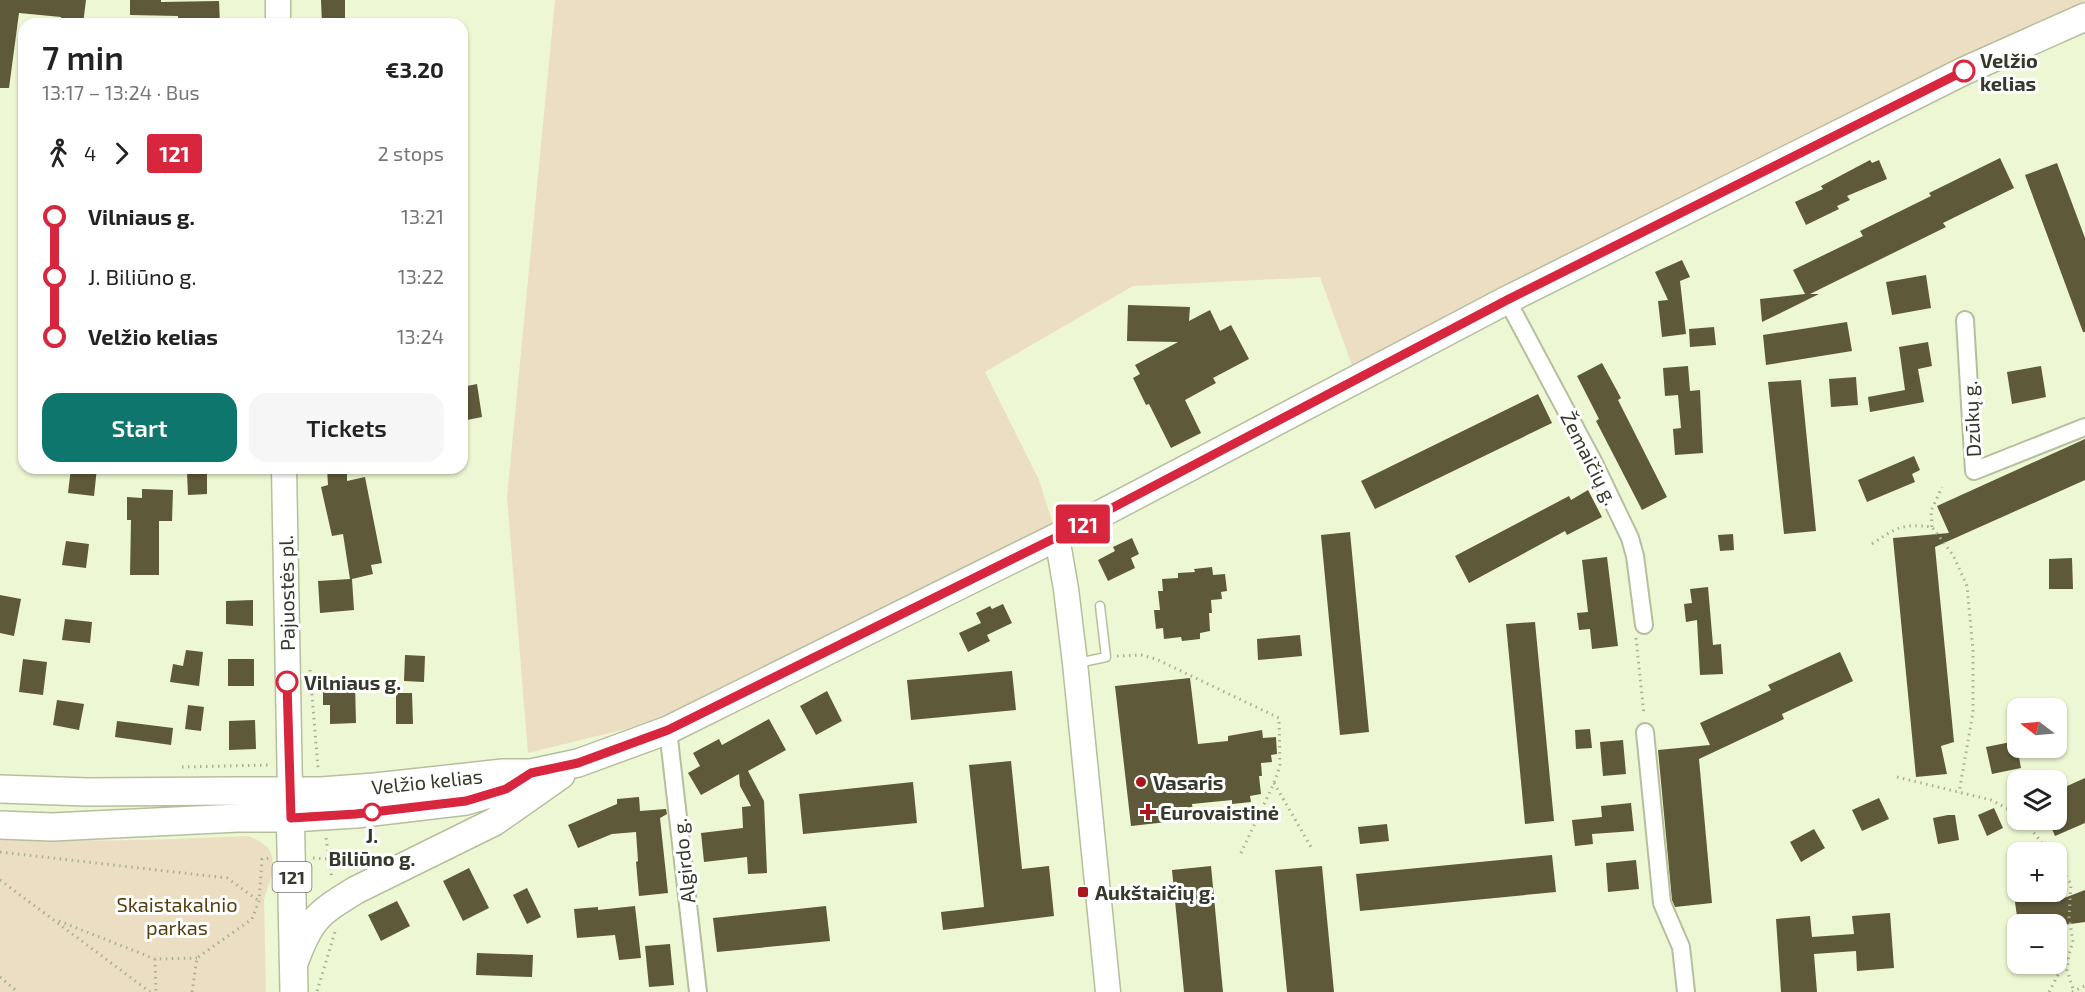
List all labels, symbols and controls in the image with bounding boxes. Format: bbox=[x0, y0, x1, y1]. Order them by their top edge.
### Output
text: 7 min bbox=[42, 37, 124, 77]
place label: Velžio kelias bbox=[1980, 48, 2038, 95]
text: €3.20 bbox=[385, 56, 444, 82]
marker: Velžio kelias bbox=[1953, 60, 1975, 82]
text: 13:17 – 13:24 · Bus bbox=[42, 80, 200, 104]
icon: walk bbox=[42, 137, 75, 170]
icon: forward bbox=[105, 137, 138, 170]
text: 4 bbox=[84, 141, 96, 165]
text: 121 bbox=[159, 141, 190, 166]
text: 2 stops bbox=[377, 141, 444, 165]
text: Vilniaus g. bbox=[88, 203, 195, 229]
text: 13:21 bbox=[401, 204, 444, 228]
text: J. Biliūno g. bbox=[88, 263, 197, 289]
text: 13:22 bbox=[398, 264, 444, 288]
text: Velžio kelias bbox=[88, 323, 218, 349]
text: 13:24 bbox=[397, 324, 444, 348]
street label: Dzūkų g. bbox=[1957, 380, 1985, 458]
button: Start bbox=[42, 393, 237, 462]
button: Tickets bbox=[249, 393, 444, 462]
street label: Žemaičių g. bbox=[1556, 407, 1624, 509]
line badge: 121 bbox=[1048, 504, 1118, 544]
text: 121 bbox=[1068, 512, 1098, 537]
street label: Pajuostės pl. bbox=[273, 535, 299, 651]
place label: Vilniaus g. bbox=[304, 670, 401, 694]
marker: Vilniaus g. bbox=[276, 671, 298, 693]
north arrow bbox=[2007, 698, 2067, 758]
map controls bbox=[2007, 698, 2067, 974]
street label: Velžio kelias bbox=[370, 763, 484, 799]
place label: Vasaris bbox=[1153, 770, 1223, 794]
button: layers bbox=[2007, 770, 2067, 830]
marker: Vasaris bbox=[1134, 775, 1148, 789]
place label: Eurovaistinė bbox=[1160, 800, 1279, 824]
marker: J. Biliūno g. bbox=[363, 803, 381, 821]
marker: Eurovaistinė bbox=[1141, 805, 1155, 819]
street label: Algirdo g. bbox=[667, 817, 699, 905]
place label: J. Biliūno g. bbox=[329, 823, 415, 870]
button: + bbox=[2007, 842, 2067, 902]
road number: 121 bbox=[272, 862, 312, 892]
place label: Aukštaičių g. bbox=[1095, 880, 1215, 904]
marker: Aukštaičių g. bbox=[1076, 885, 1090, 899]
park label: Skaistakalnio parkas bbox=[116, 892, 238, 939]
button: − bbox=[2007, 914, 2067, 974]

